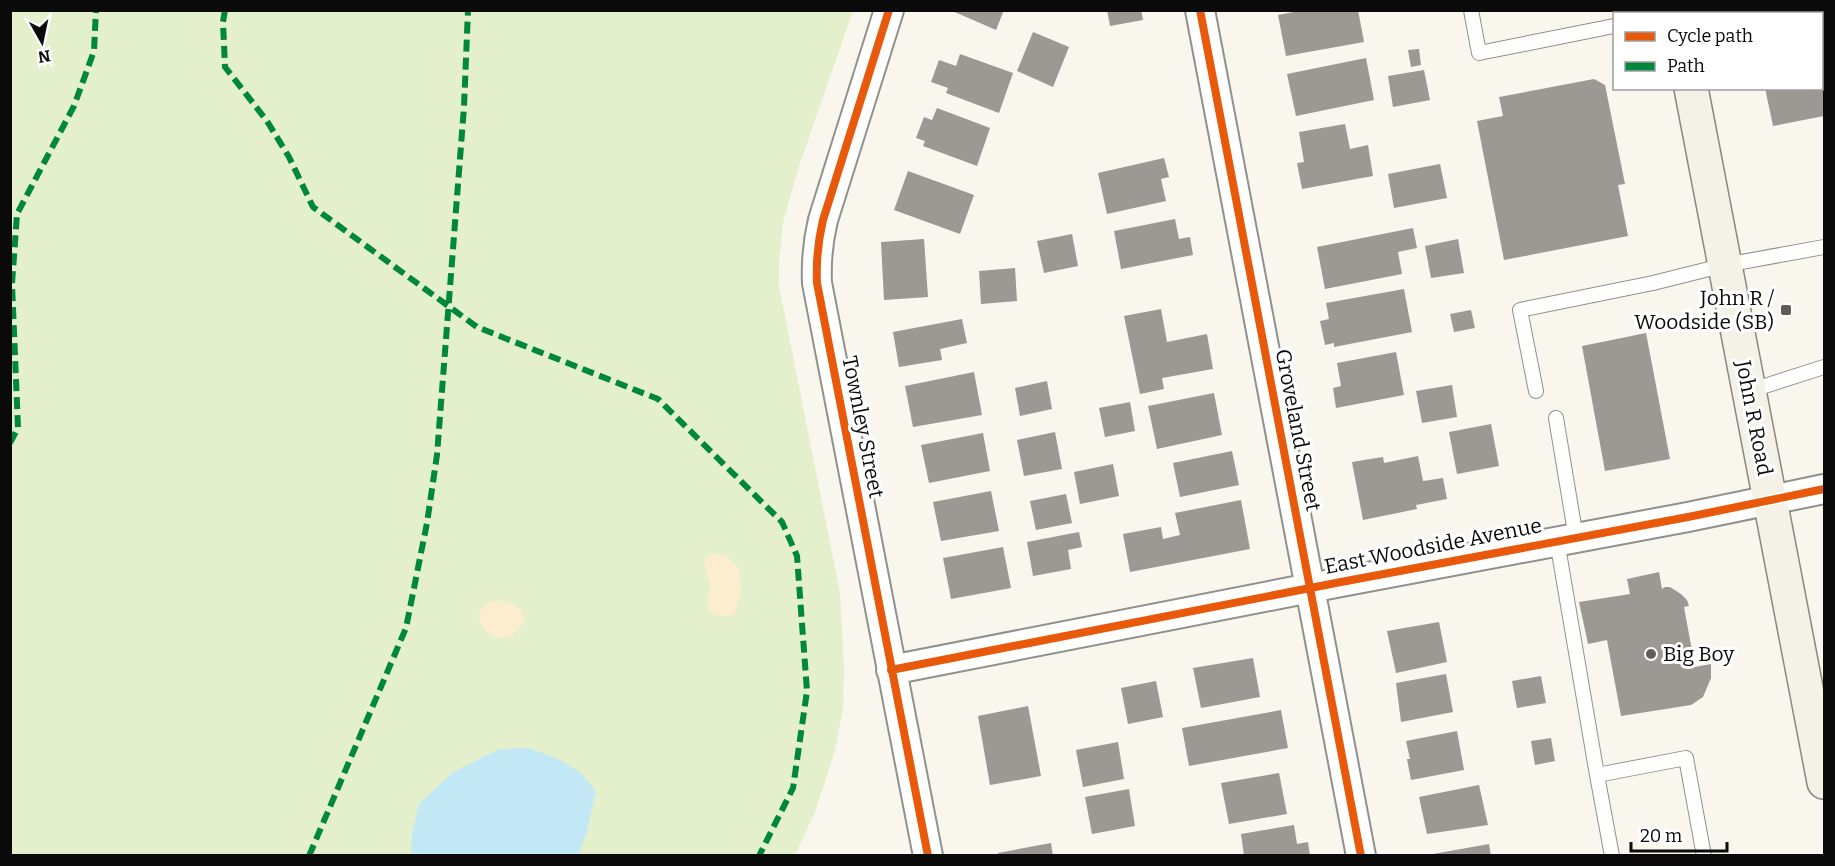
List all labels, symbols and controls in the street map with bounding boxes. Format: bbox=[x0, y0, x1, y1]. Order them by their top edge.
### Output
north arrow bbox=[12, 12, 72, 72]
legend bbox=[1613, 12, 1823, 90]
text: Cycle path bbox=[1667, 25, 1753, 47]
text: N bbox=[37, 46, 52, 67]
text: Path bbox=[1667, 55, 1705, 77]
place label: John R / Woodside (SB) bbox=[1634, 285, 1774, 335]
marker: John R / Woodside (SB) bbox=[1779, 303, 1793, 317]
street label: Groveland Street bbox=[1270, 347, 1327, 514]
street label: Townley Street bbox=[836, 354, 890, 501]
street label: John R Road bbox=[1730, 357, 1778, 478]
street label: East Woodside Avenue bbox=[1322, 512, 1544, 580]
place label: Big Boy bbox=[1663, 641, 1735, 667]
marker: Big Boy bbox=[1644, 647, 1658, 661]
scale bar bbox=[1631, 815, 1727, 853]
text: 20 m bbox=[1640, 825, 1682, 847]

